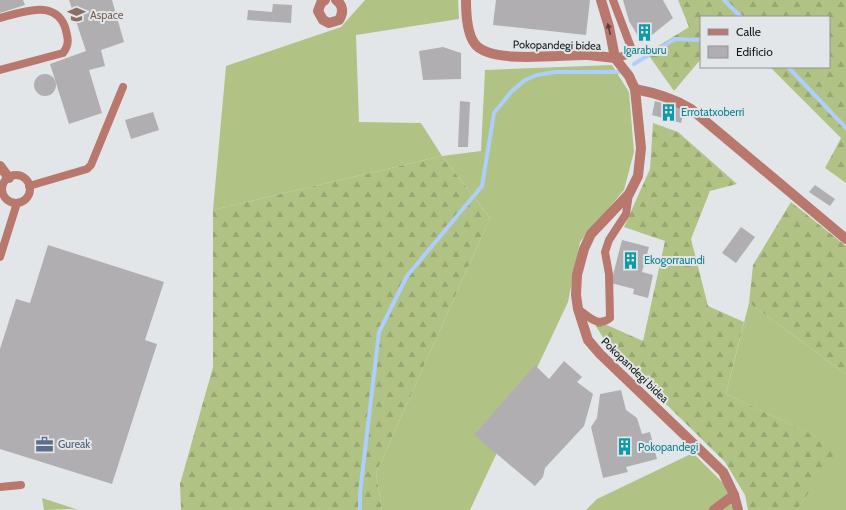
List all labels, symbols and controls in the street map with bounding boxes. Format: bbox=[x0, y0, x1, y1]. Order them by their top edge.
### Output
school or university icon: Aspace bbox=[67, 5, 87, 25]
place label: Aspace bbox=[90, 8, 124, 22]
legend bbox=[700, 16, 830, 68]
building icon: Igaraburu bbox=[635, 22, 655, 42]
one-way arrow bbox=[606, 23, 612, 35]
text: Calle bbox=[736, 24, 761, 39]
street label: Pokopandegi bidea bbox=[513, 37, 602, 53]
place label: Igaraburu bbox=[623, 43, 667, 57]
text: Edificio bbox=[736, 44, 773, 59]
building icon: Errotatxoberri bbox=[658, 102, 678, 122]
place label: Errotatxoberri bbox=[681, 105, 744, 119]
building icon: Ekogorraundi bbox=[621, 250, 641, 270]
place label: Ekogorraundi bbox=[644, 253, 705, 267]
street label: Pokopandegi bidea bbox=[598, 334, 672, 406]
office icon: Gureak bbox=[35, 434, 55, 454]
place label: Gureak bbox=[58, 437, 90, 451]
building icon: Pokopandegi bbox=[615, 437, 635, 457]
place label: Pokopandegi bbox=[638, 440, 698, 454]

